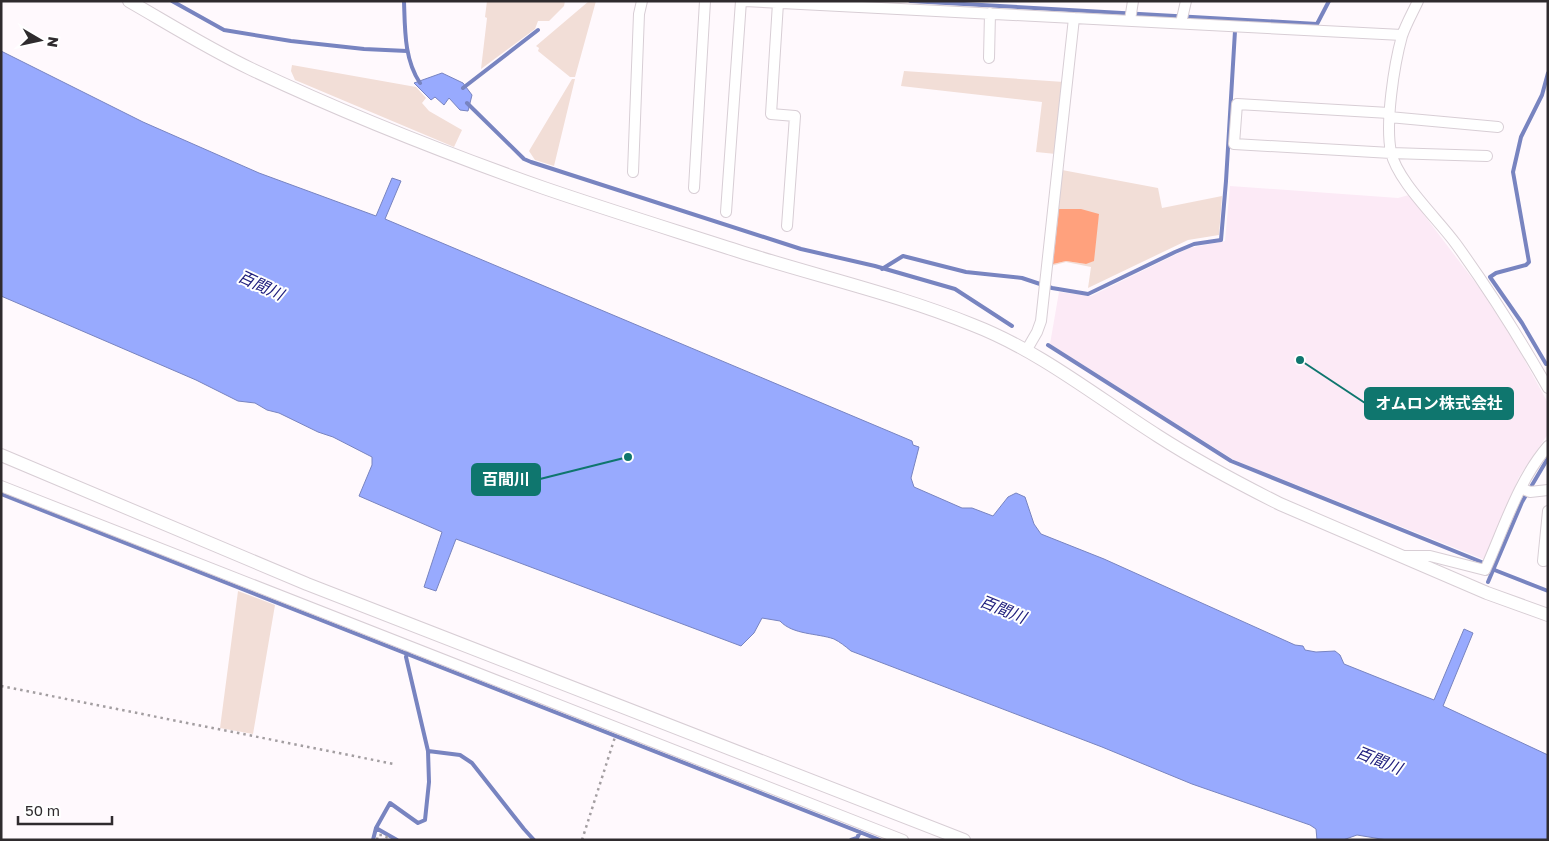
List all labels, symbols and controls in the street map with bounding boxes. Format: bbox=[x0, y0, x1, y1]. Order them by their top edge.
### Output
north arrow bbox=[15, 15, 65, 65]
text: N bbox=[44, 36, 63, 49]
water label: 百間川 bbox=[235, 266, 289, 305]
callout: オムロン株式会社 bbox=[1365, 388, 1513, 419]
text: オムロン株式会社 bbox=[1375, 393, 1503, 413]
callout: 百間川 bbox=[472, 464, 540, 495]
text: 百間川 bbox=[482, 469, 530, 489]
water label: 百間川 bbox=[977, 591, 1031, 628]
water label: 百間川 bbox=[1353, 742, 1407, 779]
scale bar bbox=[18, 794, 111, 826]
text: 50 m bbox=[25, 801, 60, 819]

